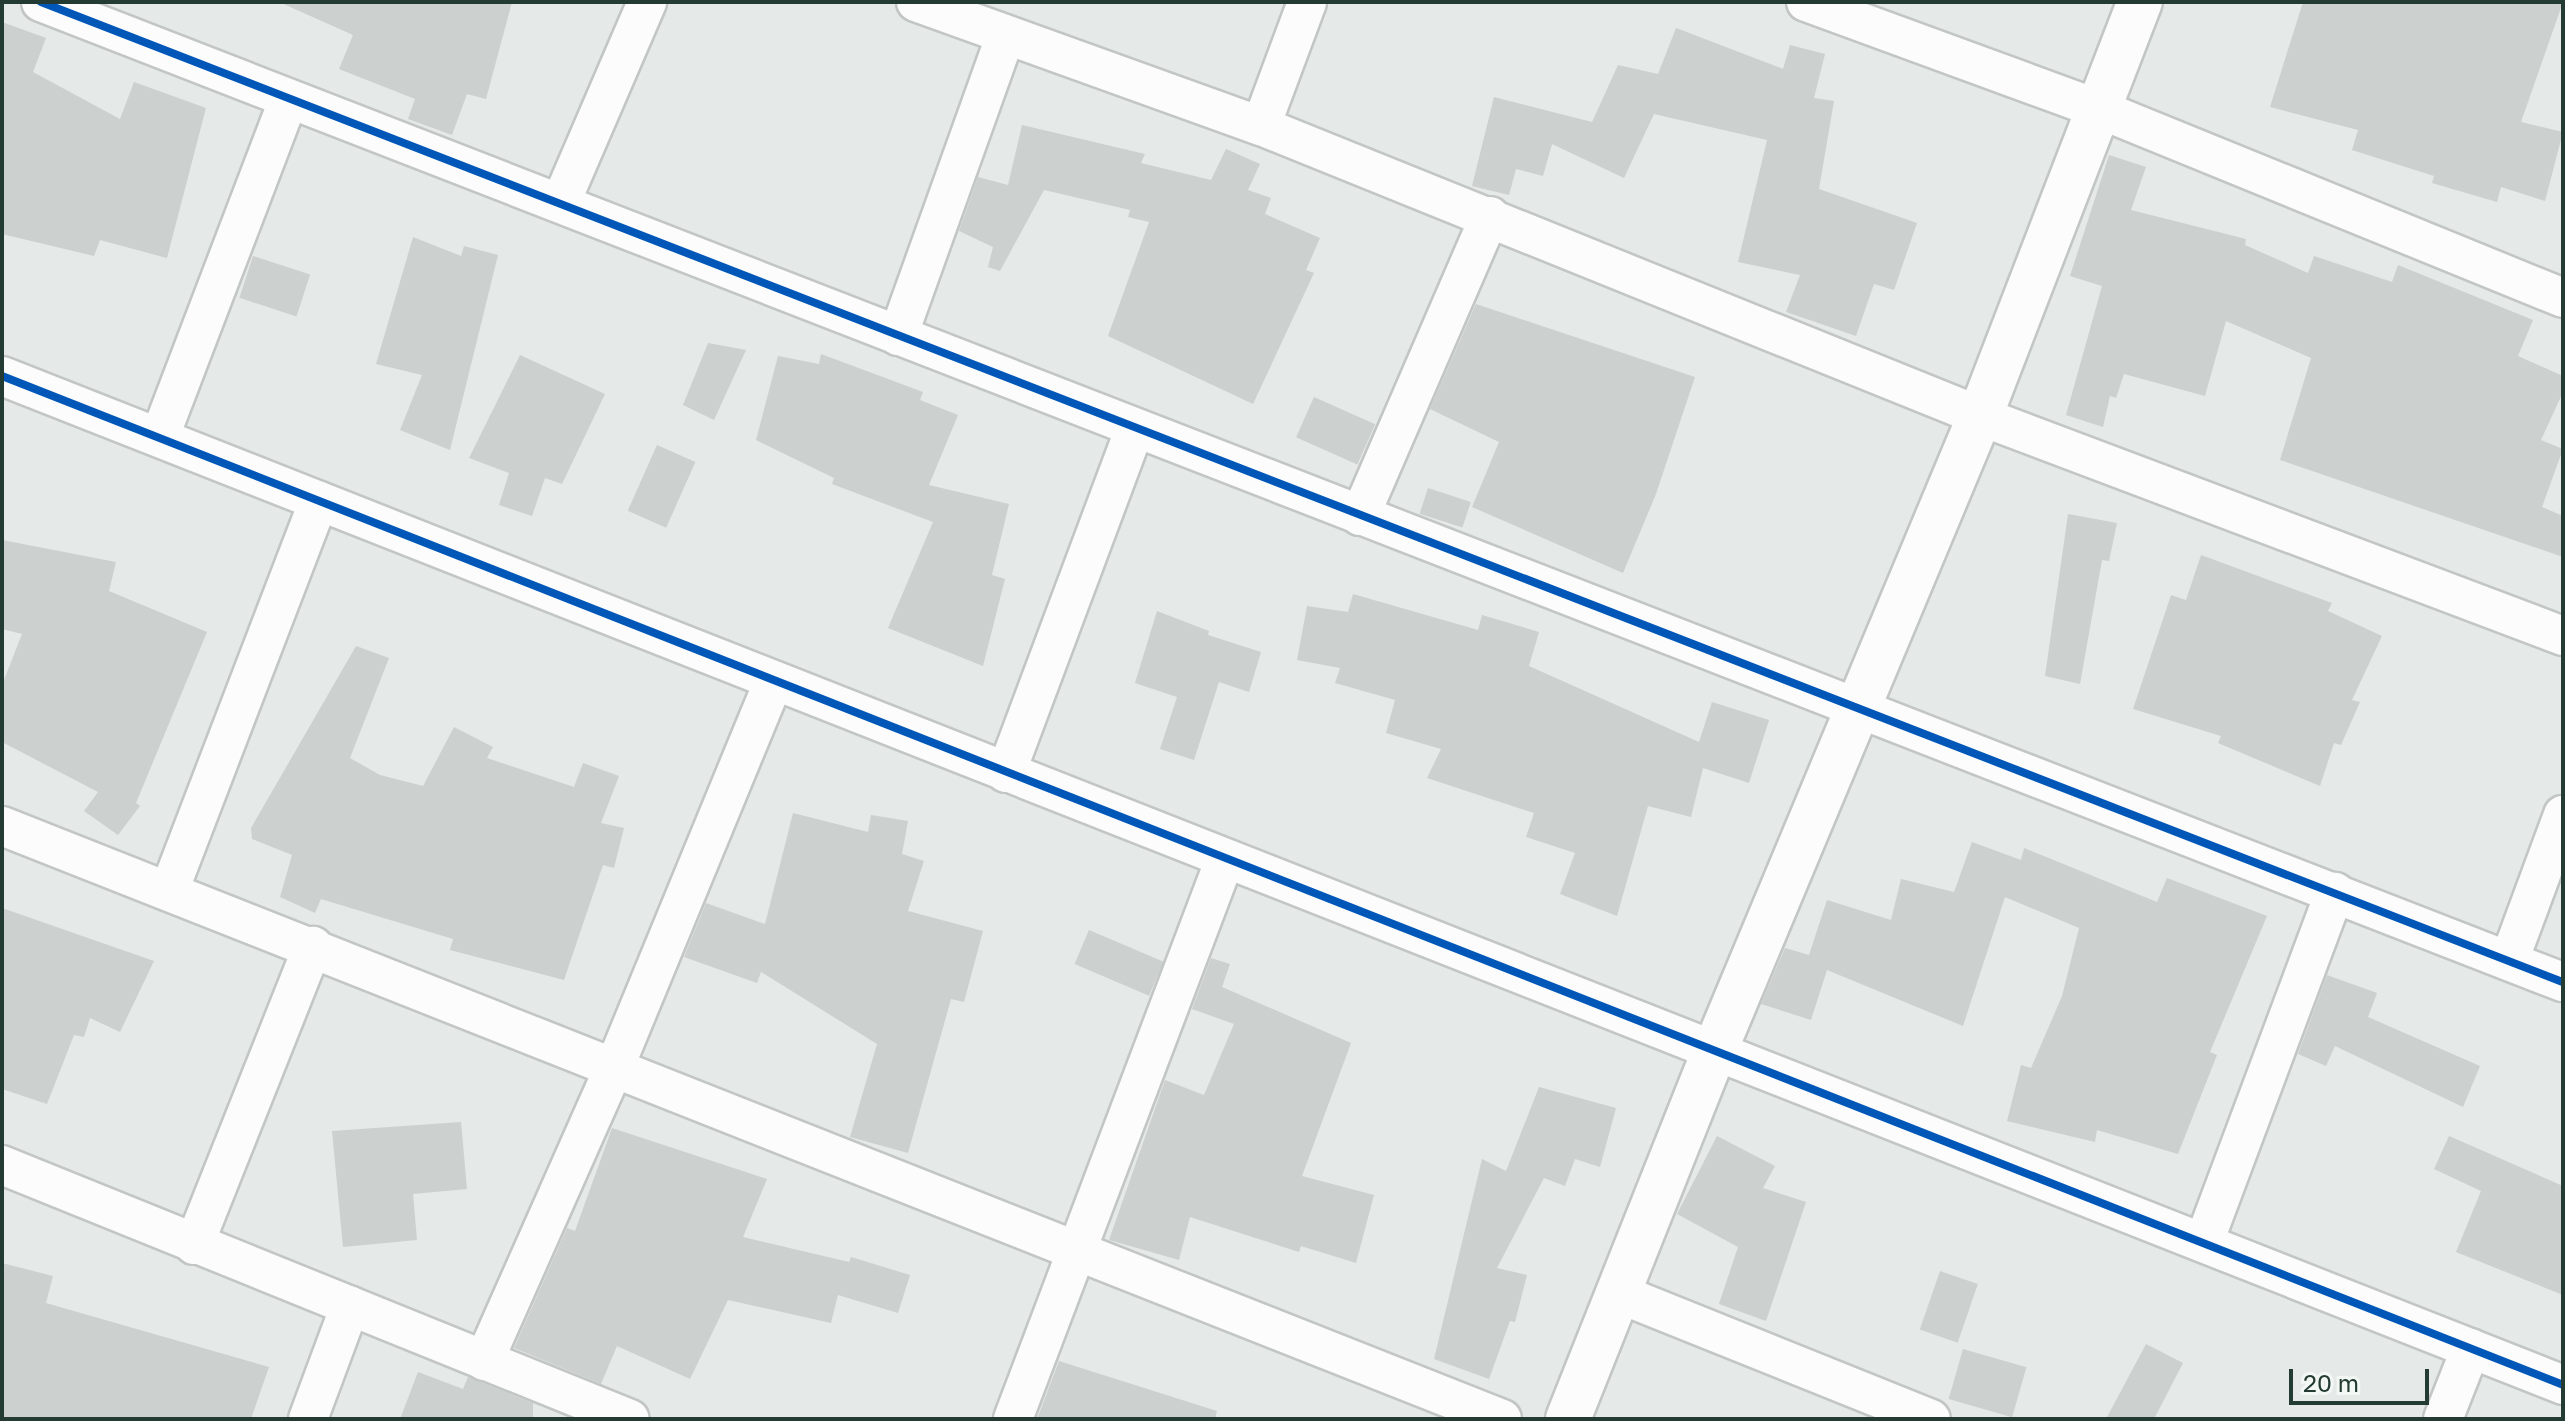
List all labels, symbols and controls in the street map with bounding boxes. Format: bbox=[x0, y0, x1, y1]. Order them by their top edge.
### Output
scale bar bbox=[2293, 1353, 2433, 1403]
text: 20 m bbox=[2303, 1368, 2359, 1397]

